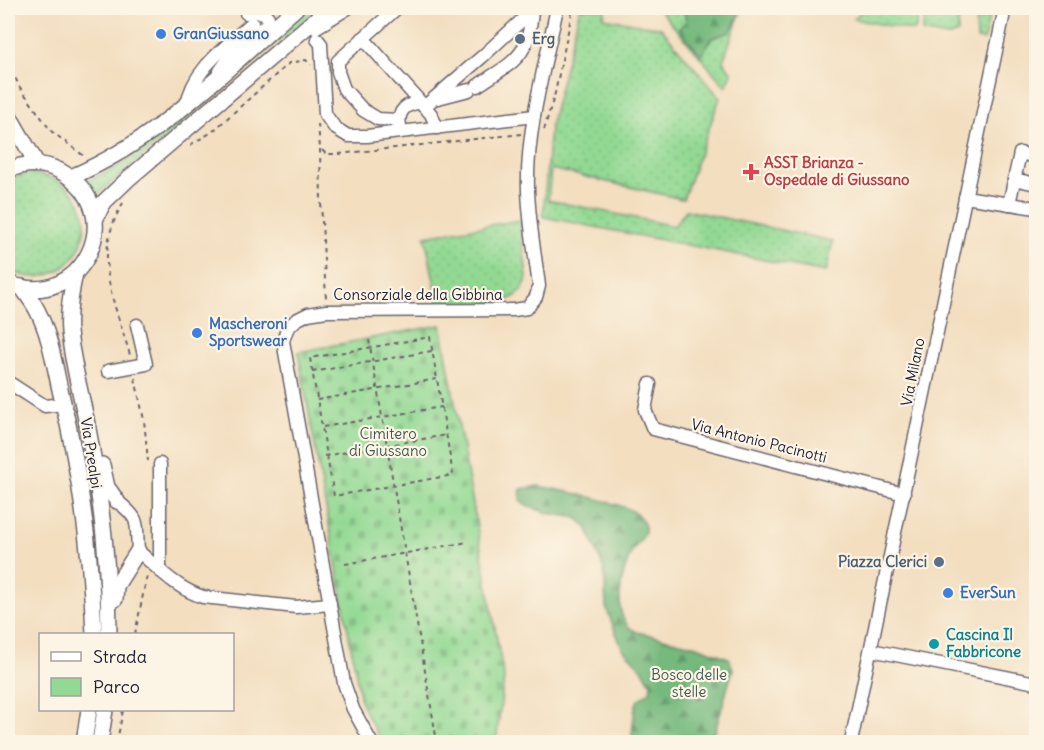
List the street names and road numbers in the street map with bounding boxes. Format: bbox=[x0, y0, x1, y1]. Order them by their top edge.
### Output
street label: Consorziale della Gibbina bbox=[333, 285, 503, 304]
street label: Via Milano bbox=[897, 336, 928, 408]
street label: Via Antonio Pacinotti bbox=[689, 414, 829, 467]
street label: Via Prealpi bbox=[77, 416, 106, 490]

